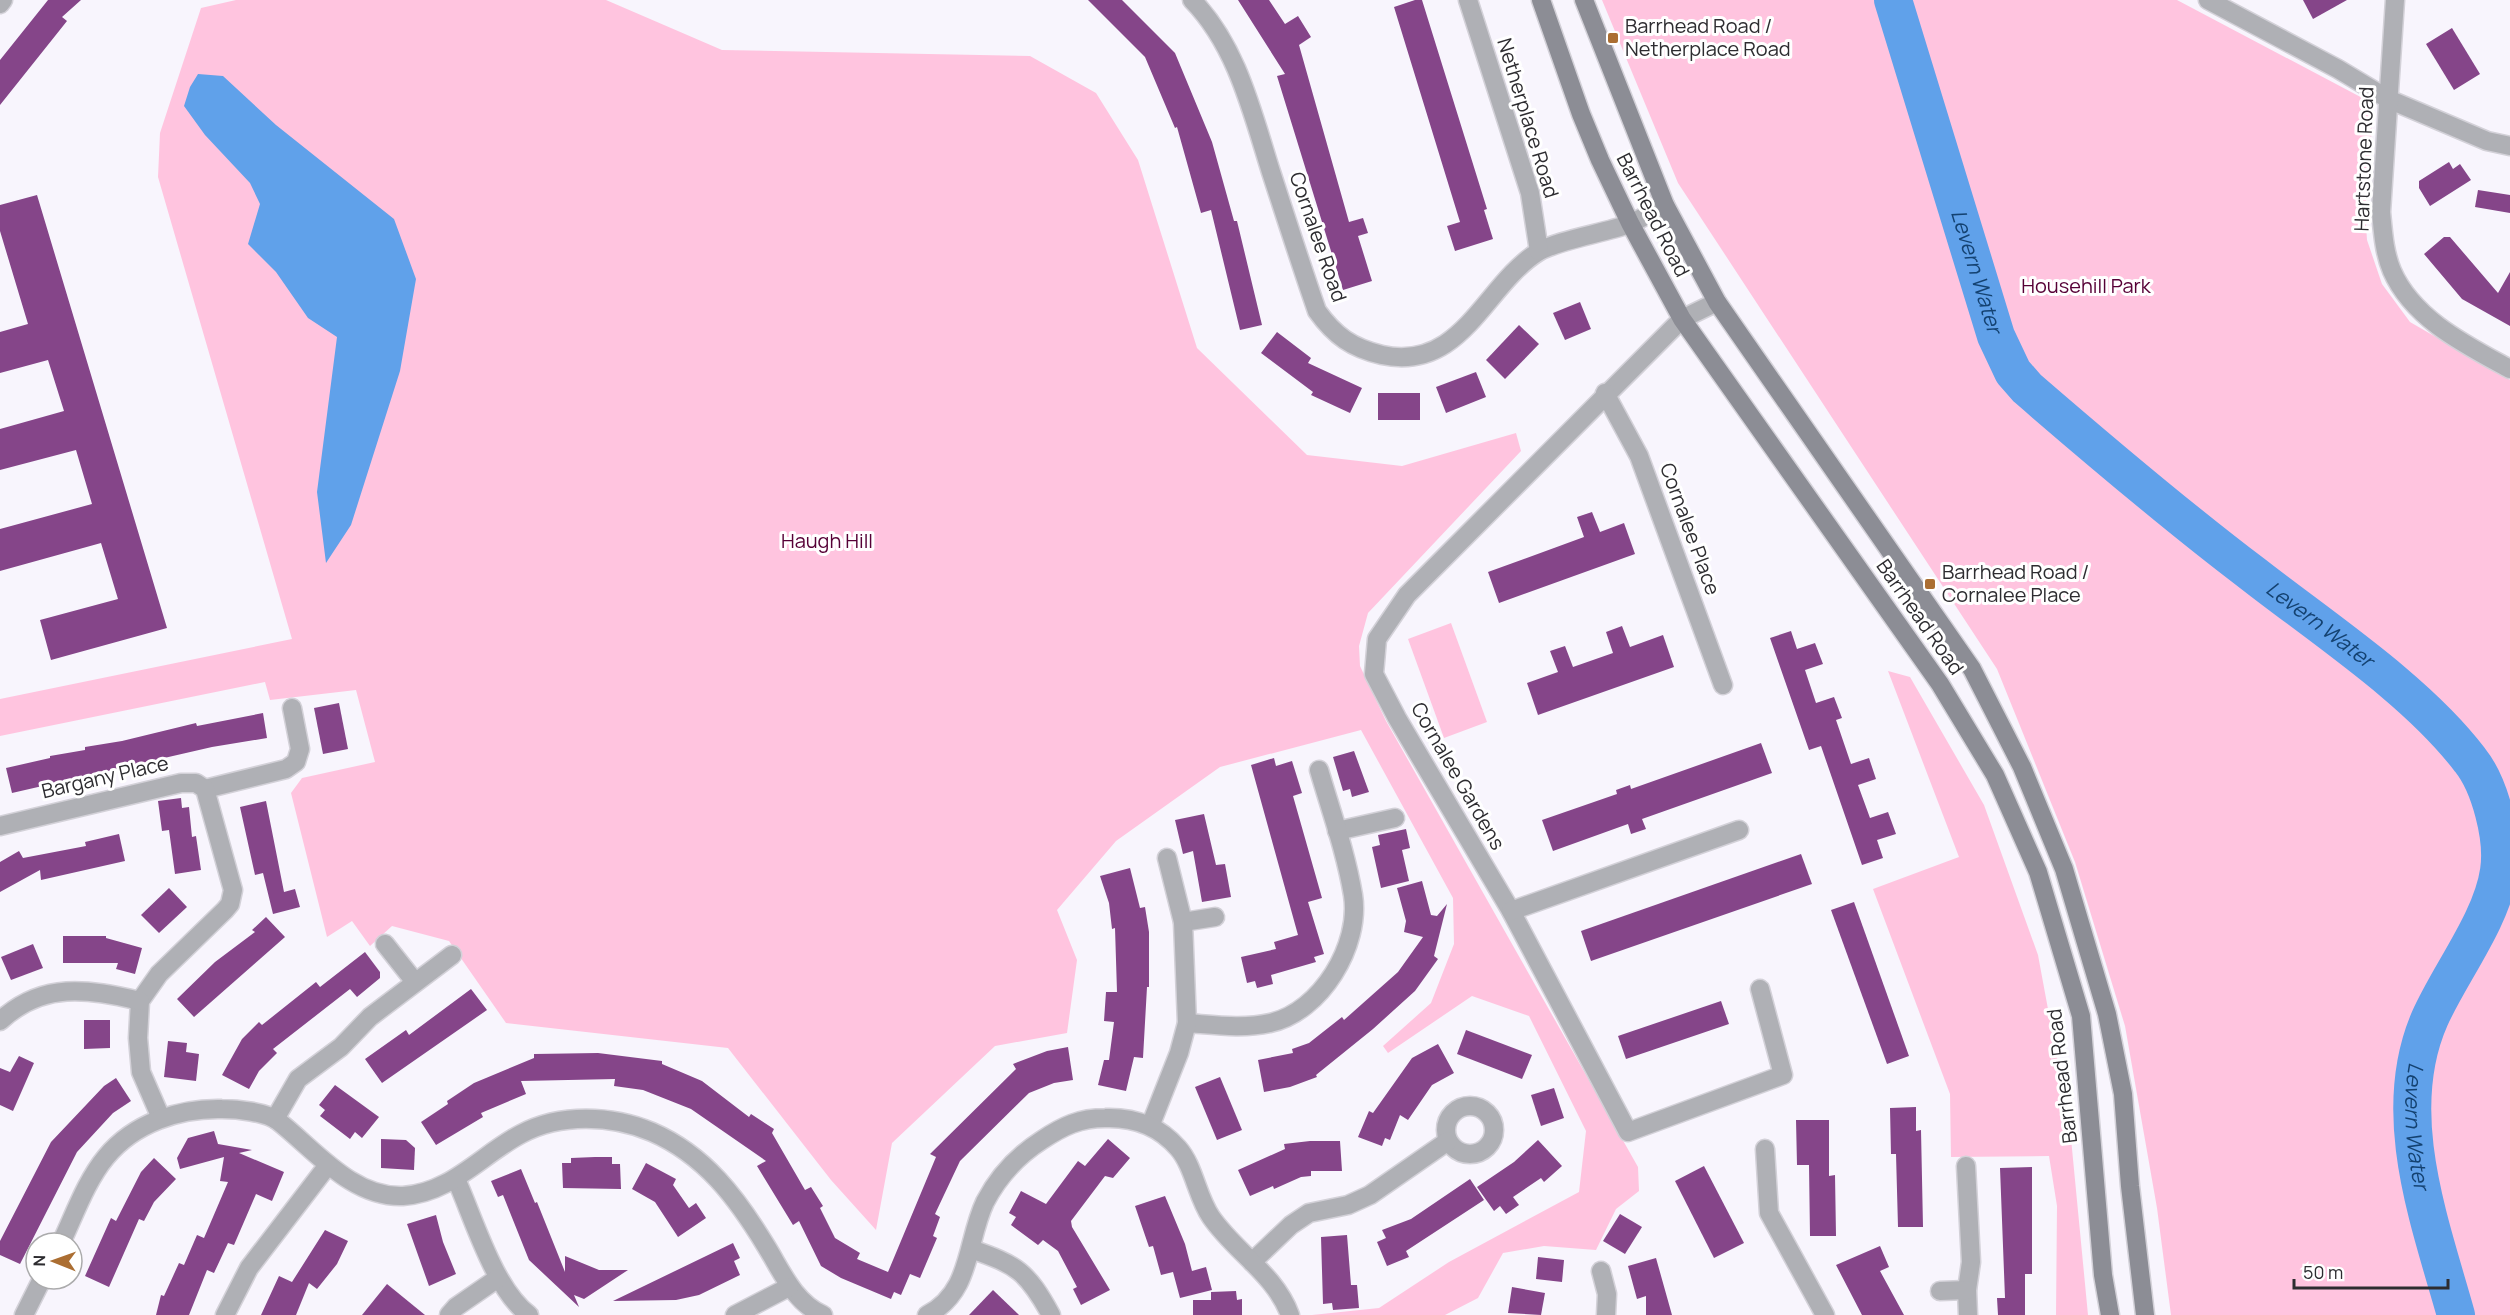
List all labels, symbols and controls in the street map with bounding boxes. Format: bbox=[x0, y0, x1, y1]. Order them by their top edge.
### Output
place label: Barrhead Road / Netherplace Road bbox=[1625, 12, 1791, 62]
marker: Barrhead Road / Netherplace Road bbox=[1606, 31, 1620, 45]
street label: Netherplace Road bbox=[1491, 35, 1566, 201]
street label: Hartstone Road bbox=[2347, 86, 2380, 232]
street label: Barrhead Road bbox=[1611, 148, 1696, 281]
street label: Cornalee Road bbox=[1284, 168, 1353, 305]
water label: Levern Water bbox=[1945, 206, 2010, 339]
park label: Househill Park bbox=[2021, 272, 2152, 299]
street label: Cornalee Place bbox=[1654, 459, 1727, 599]
park label: Haugh Hill bbox=[781, 527, 873, 554]
street label: Barrhead Road bbox=[1870, 553, 1970, 680]
place label: Barrhead Road / Cornalee Place bbox=[1942, 558, 2089, 608]
water label: Levern Water bbox=[2261, 574, 2382, 675]
marker: Barrhead Road / Cornalee Place bbox=[1923, 577, 1937, 591]
street label: Cornalee Gardens bbox=[1405, 697, 1512, 854]
street label: Bargany Place bbox=[39, 749, 171, 804]
street label: Barrhead Road bbox=[2040, 1007, 2083, 1145]
water label: Levern Water bbox=[2399, 1061, 2437, 1195]
north arrow bbox=[24, 1231, 84, 1291]
scale bar bbox=[2294, 1252, 2448, 1290]
text: N bbox=[28, 1255, 50, 1267]
text: 50 m bbox=[2303, 1260, 2343, 1284]

